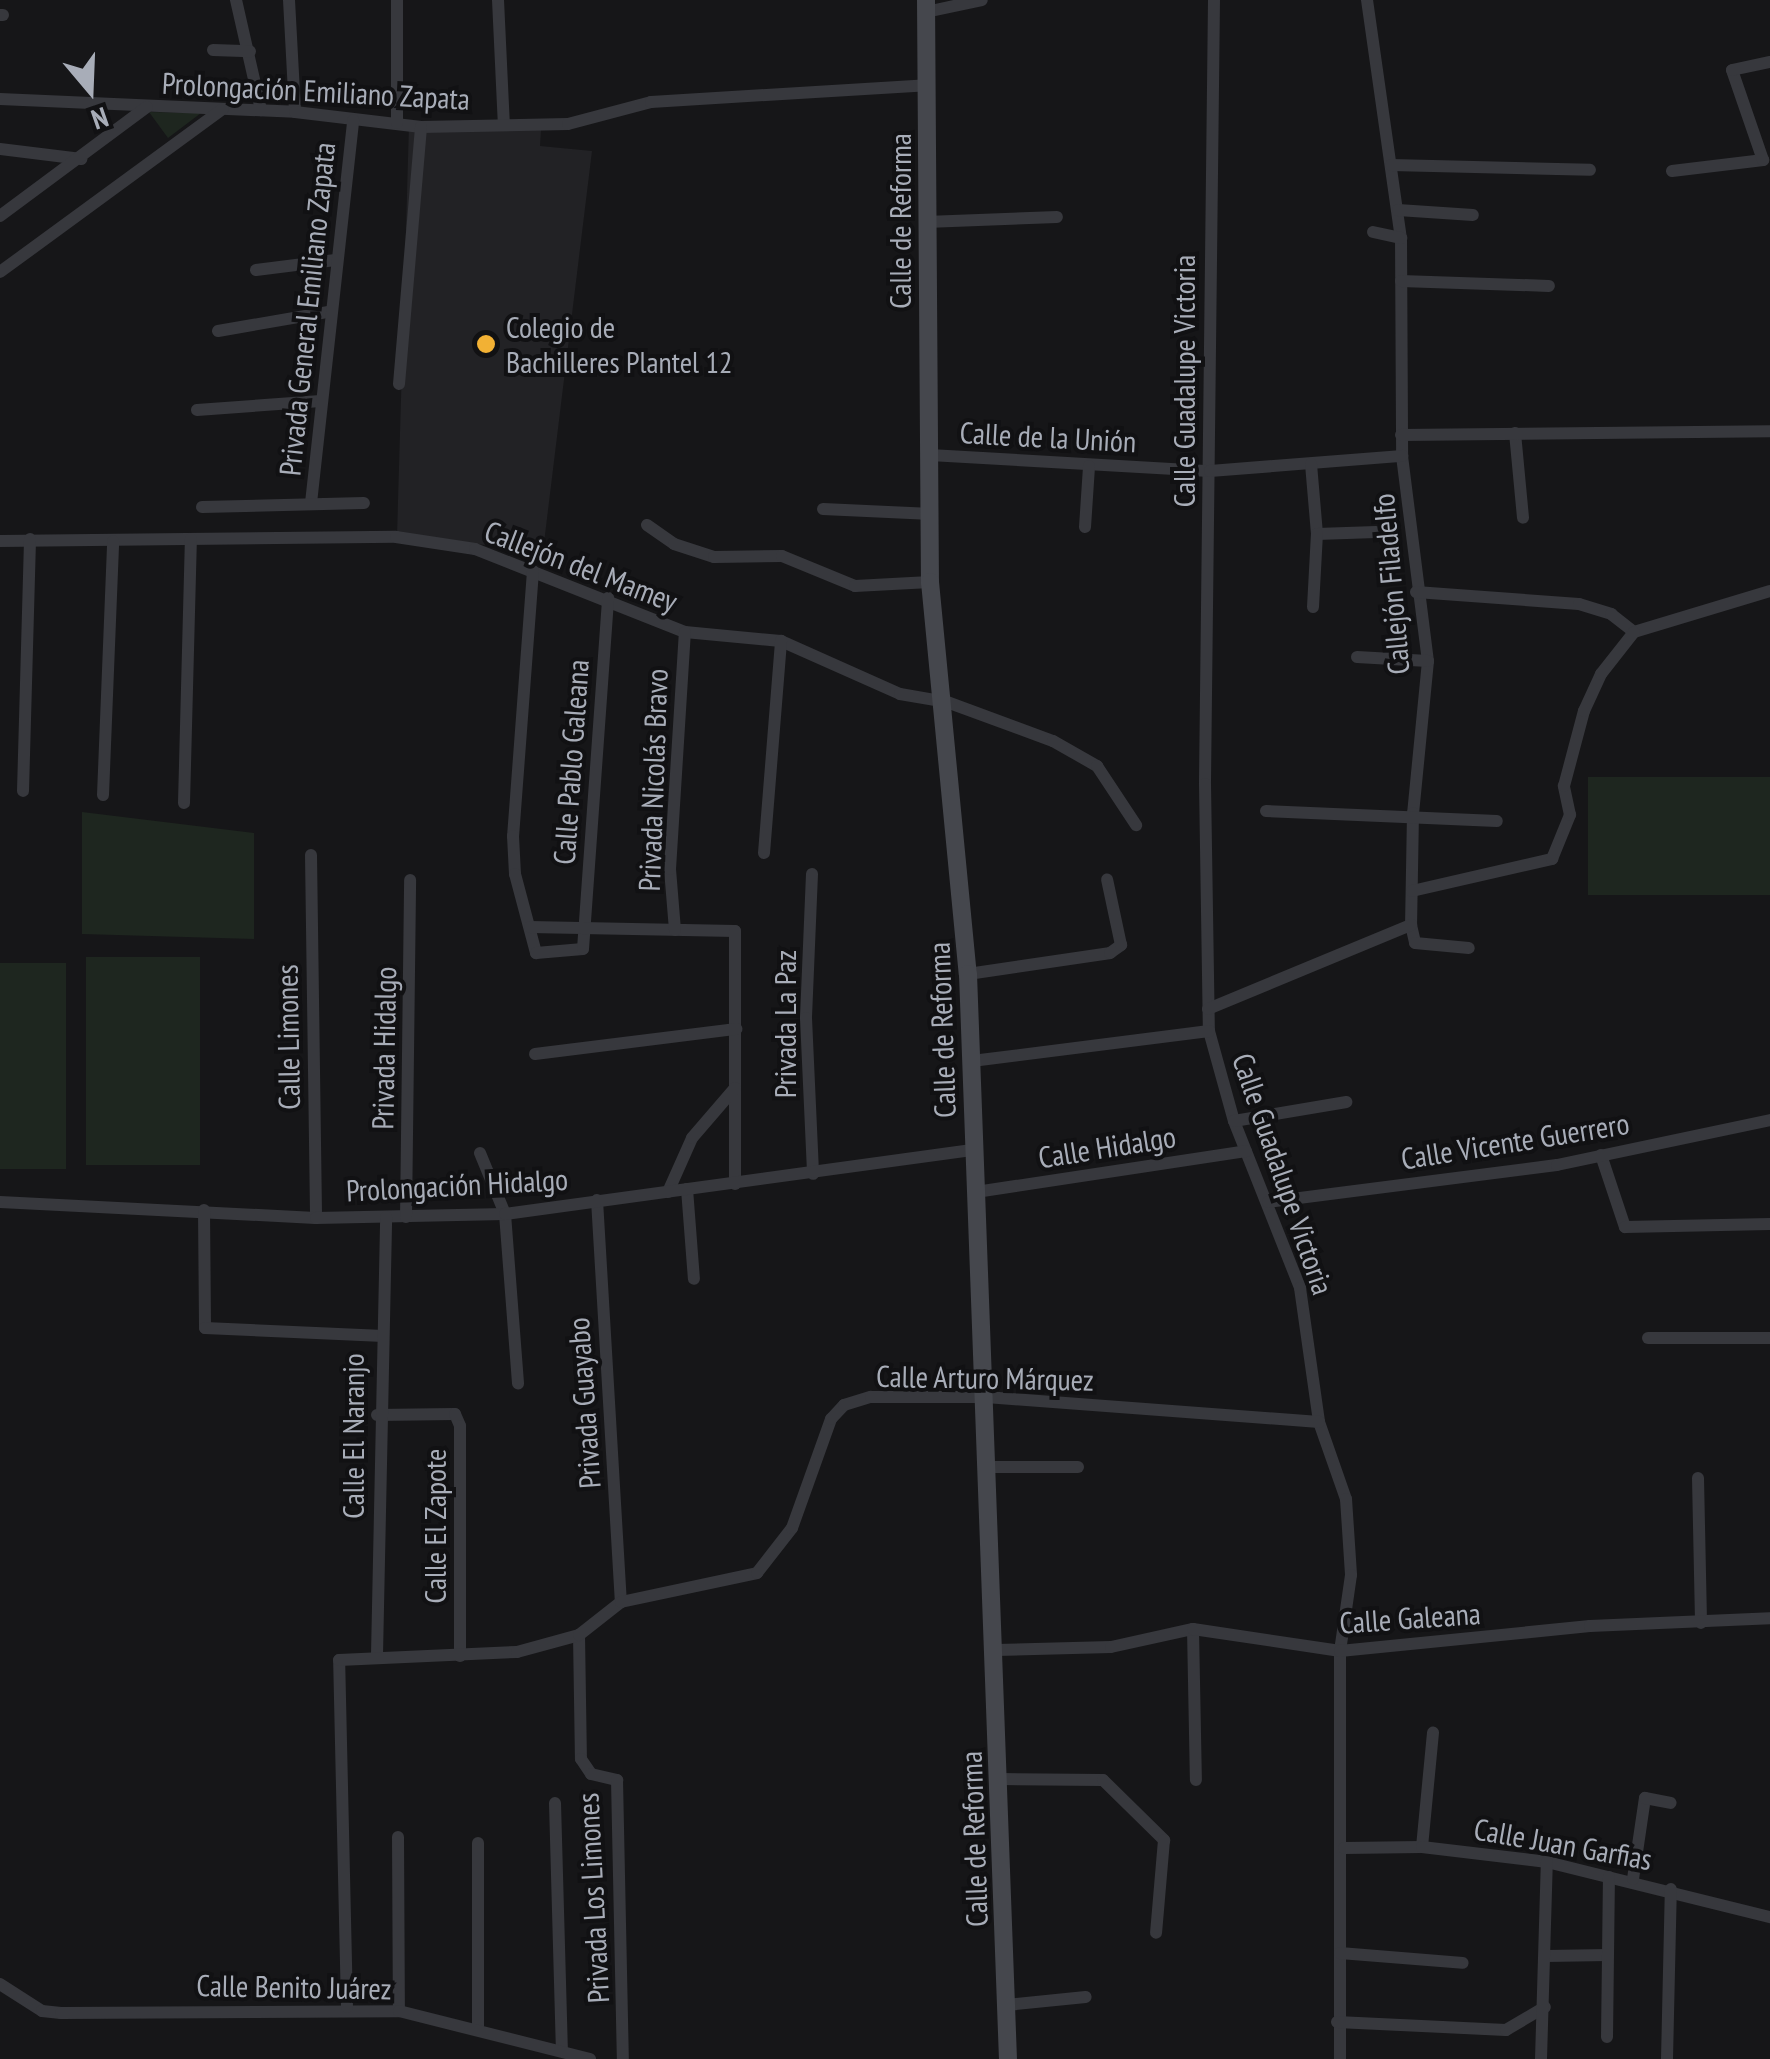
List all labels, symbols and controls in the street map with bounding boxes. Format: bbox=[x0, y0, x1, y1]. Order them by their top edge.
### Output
north arrow bbox=[40, 40, 140, 140]
street label: Prolongación Emiliano Zapata bbox=[161, 65, 471, 117]
text: N bbox=[87, 99, 113, 139]
street label: Calle de Reforma bbox=[882, 133, 918, 309]
street label: Privada General Emiliano Zapata bbox=[272, 140, 342, 478]
street label: Calle Guadalupe Victoria bbox=[1166, 254, 1202, 508]
place label: Colegio de Bachilleres Plantel 12 bbox=[506, 309, 732, 380]
marker: Colegio de Bachilleres Plantel 12 bbox=[475, 333, 497, 355]
street label: Calle de la Unión bbox=[959, 414, 1137, 460]
street label: Callejón Filadelfo bbox=[1365, 492, 1417, 676]
street label: Callejón del Mamey bbox=[480, 513, 682, 619]
street label: Calle Pablo Galeana bbox=[546, 658, 596, 866]
street label: Privada Nicolás Bravo bbox=[631, 668, 675, 892]
street label: Calle de Reforma bbox=[921, 942, 963, 1118]
street label: Privada La Paz bbox=[767, 950, 803, 1098]
street label: Calle Limones bbox=[269, 964, 307, 1110]
street label: Privada Hidalgo bbox=[365, 966, 403, 1130]
street label: Calle Guadalupe Victoria bbox=[1225, 1048, 1341, 1300]
street label: Calle Vicente Guerrero bbox=[1398, 1105, 1632, 1177]
street label: Calle Hidalgo bbox=[1036, 1118, 1178, 1176]
street label: Prolongación Hidalgo bbox=[345, 1161, 569, 1209]
street label: Privada Guayabo bbox=[560, 1316, 608, 1490]
street label: Calle El Naranjo bbox=[335, 1353, 371, 1519]
street label: Calle Arturo Márquez bbox=[876, 1358, 1094, 1398]
street label: Calle El Zapote bbox=[417, 1448, 453, 1604]
street label: Calle Galeana bbox=[1338, 1595, 1482, 1641]
street label: Calle de Reforma bbox=[953, 1751, 995, 1927]
street label: Privada Los Limones bbox=[570, 1792, 616, 2004]
street label: Calle Juan Garfias bbox=[1471, 1811, 1655, 1877]
street label: Calle Benito Juárez bbox=[196, 1967, 392, 2007]

